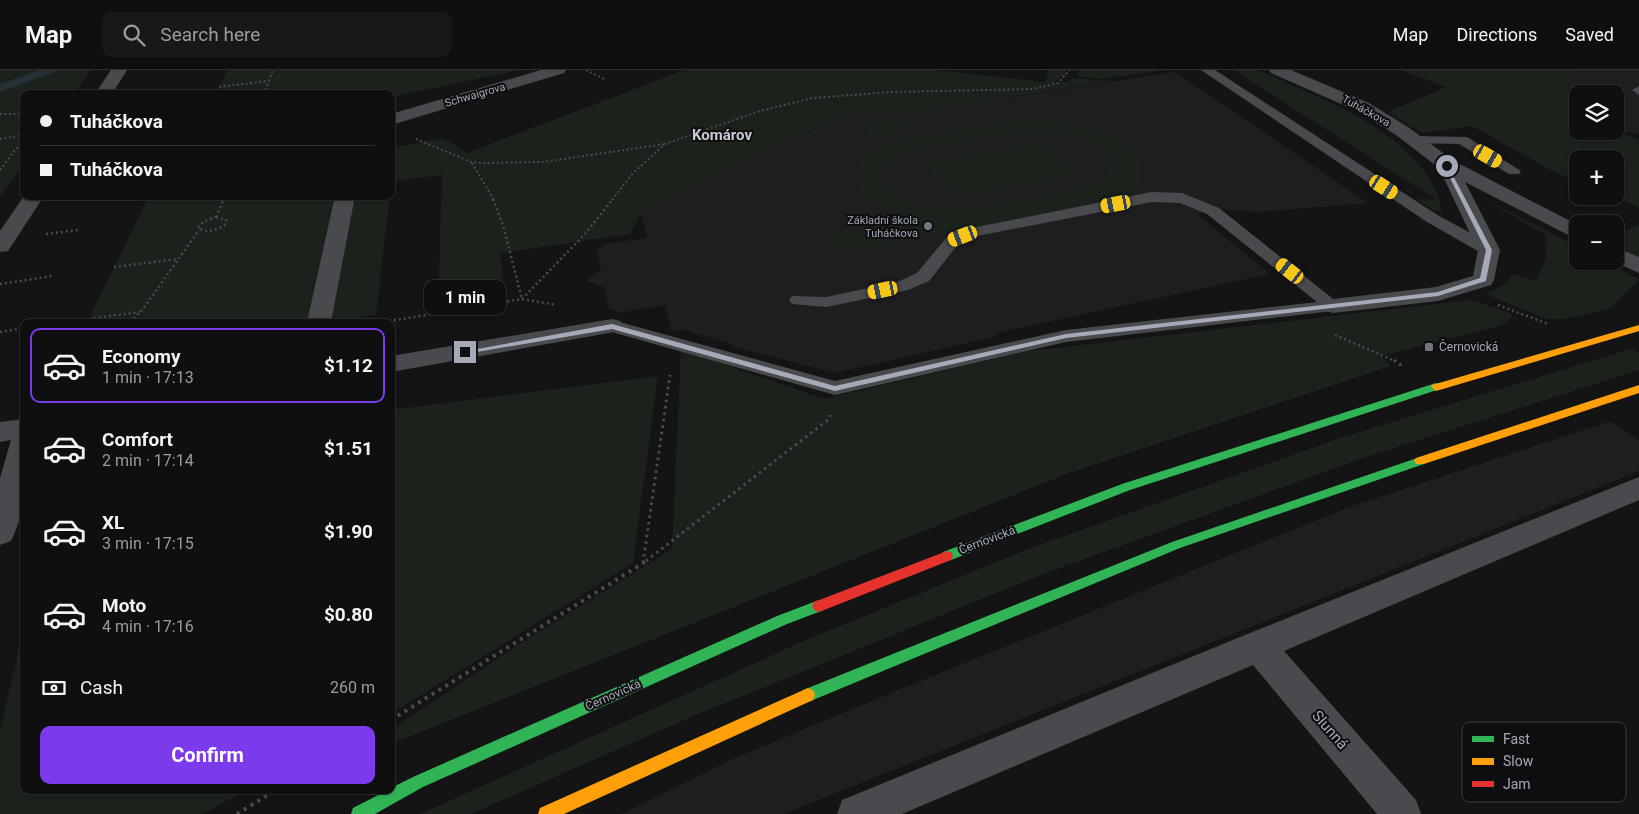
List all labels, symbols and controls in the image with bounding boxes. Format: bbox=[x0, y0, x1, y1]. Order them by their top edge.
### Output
search box bbox=[102, 12, 452, 57]
text: Map bbox=[25, 21, 72, 49]
icon: search bbox=[120, 21, 148, 49]
text: Search here bbox=[160, 23, 260, 46]
text: Map bbox=[1393, 24, 1428, 45]
text: Directions bbox=[1456, 24, 1537, 45]
text: Saved bbox=[1565, 24, 1614, 45]
street label: Schwaigrova bbox=[443, 80, 507, 110]
map controls bbox=[1569, 85, 1624, 270]
button: layers bbox=[1569, 85, 1624, 140]
street label: Tuháčkova bbox=[1340, 92, 1392, 130]
text: Tuháčkova bbox=[70, 110, 163, 133]
district label: Komárov bbox=[692, 126, 752, 144]
car bbox=[1471, 142, 1504, 170]
button: + bbox=[1569, 150, 1624, 205]
route start bbox=[1436, 155, 1458, 177]
text: Tuháčkova bbox=[70, 158, 163, 181]
car bbox=[1367, 173, 1400, 201]
car bbox=[1099, 194, 1132, 214]
place label: Základní škola Tuháčkova bbox=[847, 214, 918, 240]
button: − bbox=[1569, 215, 1624, 270]
marker: Základní škola Tuháčkova bbox=[922, 220, 934, 232]
car bbox=[946, 224, 979, 248]
car bbox=[1273, 256, 1306, 286]
callout: 1 min bbox=[424, 280, 506, 314]
car bbox=[866, 280, 899, 300]
text: 1 min bbox=[445, 288, 485, 307]
place label: Černovická bbox=[1439, 339, 1498, 354]
route end bbox=[454, 341, 476, 363]
marker: Černovická bbox=[1423, 341, 1435, 353]
icon: car bbox=[42, 343, 87, 388]
text: Economy bbox=[102, 345, 181, 368]
text: $1.12 bbox=[324, 354, 373, 377]
text: 1 min · 17:13 bbox=[102, 368, 194, 387]
icon: car bbox=[42, 426, 87, 471]
text: Comfort bbox=[102, 428, 173, 451]
text: $1.51 bbox=[324, 437, 373, 460]
text: 2 min · 17:14 bbox=[102, 451, 194, 470]
icon: car bbox=[42, 509, 87, 554]
text: XL bbox=[102, 511, 124, 534]
text: $1.90 bbox=[324, 520, 373, 543]
street label: Černovická bbox=[956, 522, 1017, 557]
text: 3 min · 17:15 bbox=[102, 534, 194, 553]
icon: car bbox=[42, 592, 87, 637]
text: Moto bbox=[102, 594, 146, 617]
text: $0.80 bbox=[324, 603, 373, 626]
text: 4 min · 17:16 bbox=[102, 617, 194, 636]
icon: cash bbox=[40, 674, 68, 702]
text: Cash bbox=[80, 676, 123, 699]
street label: Černovická bbox=[583, 676, 643, 713]
text: 260 m bbox=[330, 678, 375, 697]
street label: Slunná bbox=[1308, 707, 1352, 753]
legend bbox=[1462, 722, 1626, 802]
button: Confirm bbox=[40, 726, 375, 784]
text: Fast bbox=[1503, 731, 1530, 747]
text: Slow bbox=[1503, 753, 1534, 769]
text: Jam bbox=[1503, 776, 1531, 792]

